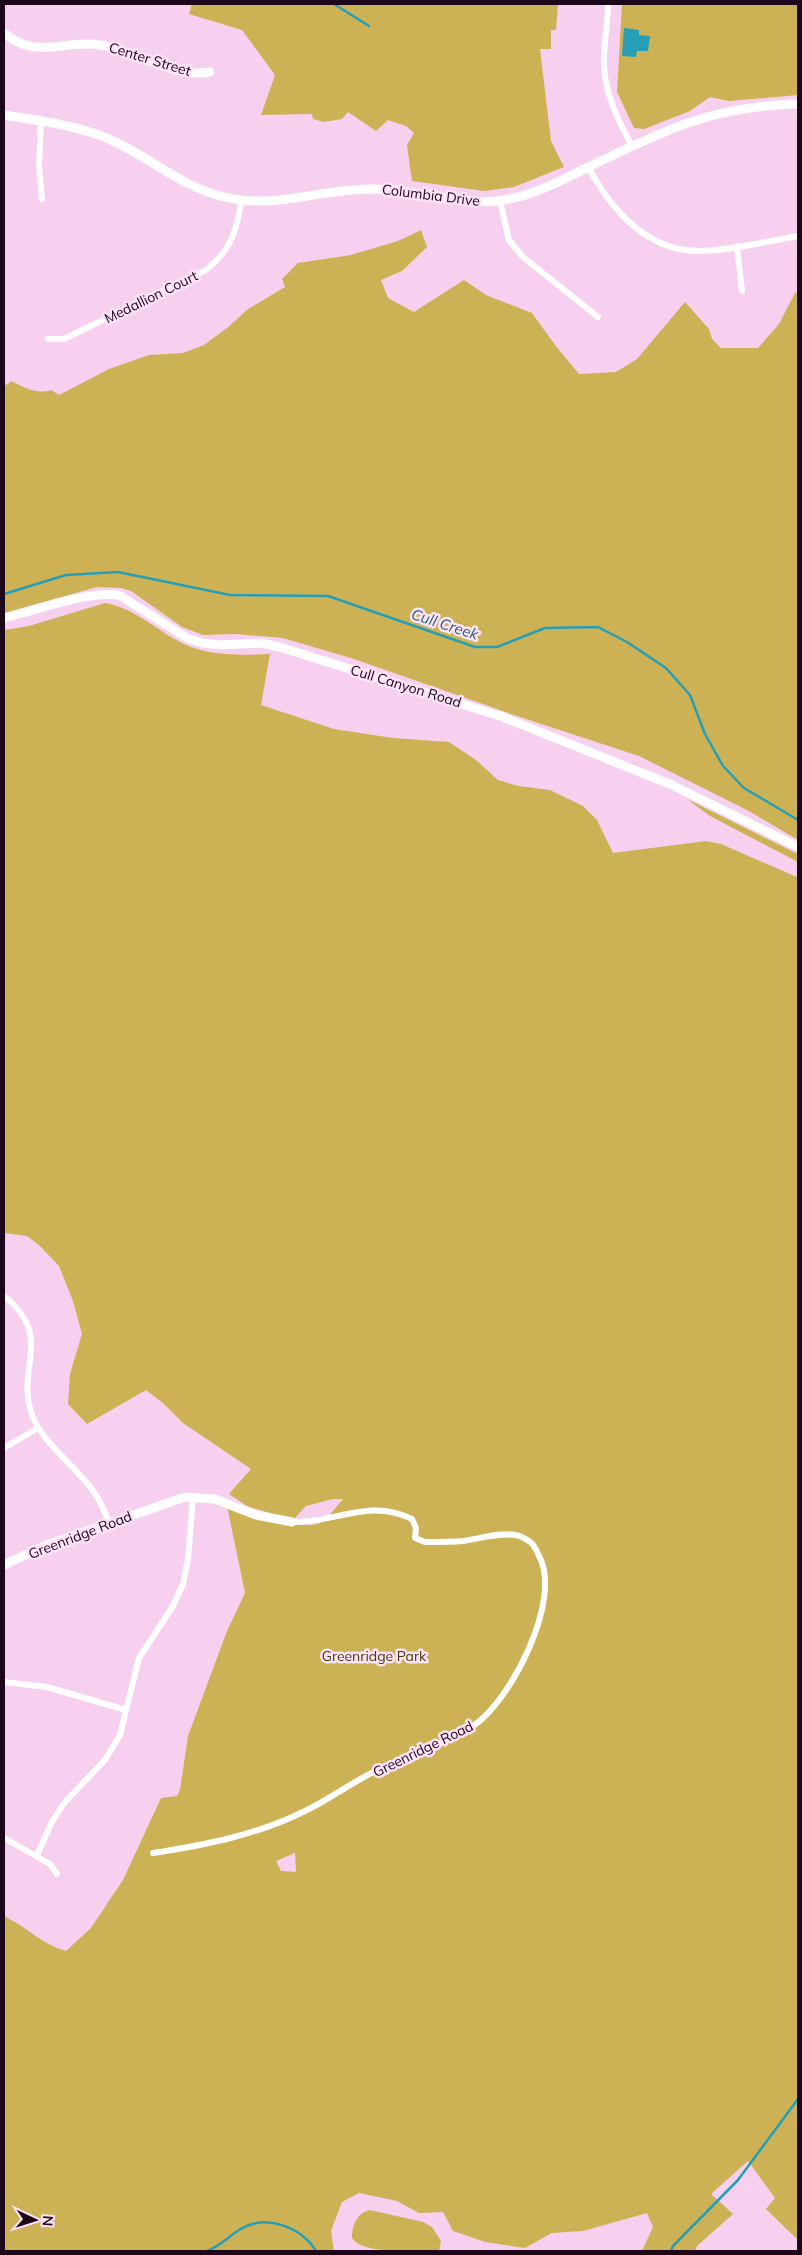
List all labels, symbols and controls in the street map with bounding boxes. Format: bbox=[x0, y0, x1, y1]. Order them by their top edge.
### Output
street label: Center Street bbox=[107, 38, 193, 80]
street label: Columbia Drive bbox=[381, 180, 481, 210]
street label: Medallion Court bbox=[101, 267, 201, 327]
water label: Cull Creek bbox=[409, 604, 482, 644]
street label: Cull Canyon Road bbox=[348, 661, 464, 711]
street label: Greenridge Road bbox=[26, 1507, 134, 1563]
park label: Greenridge Park bbox=[322, 1647, 427, 1665]
street label: Greenridge Road bbox=[370, 1717, 476, 1781]
north arrow bbox=[10, 2195, 60, 2245]
text: N bbox=[39, 2215, 57, 2227]

